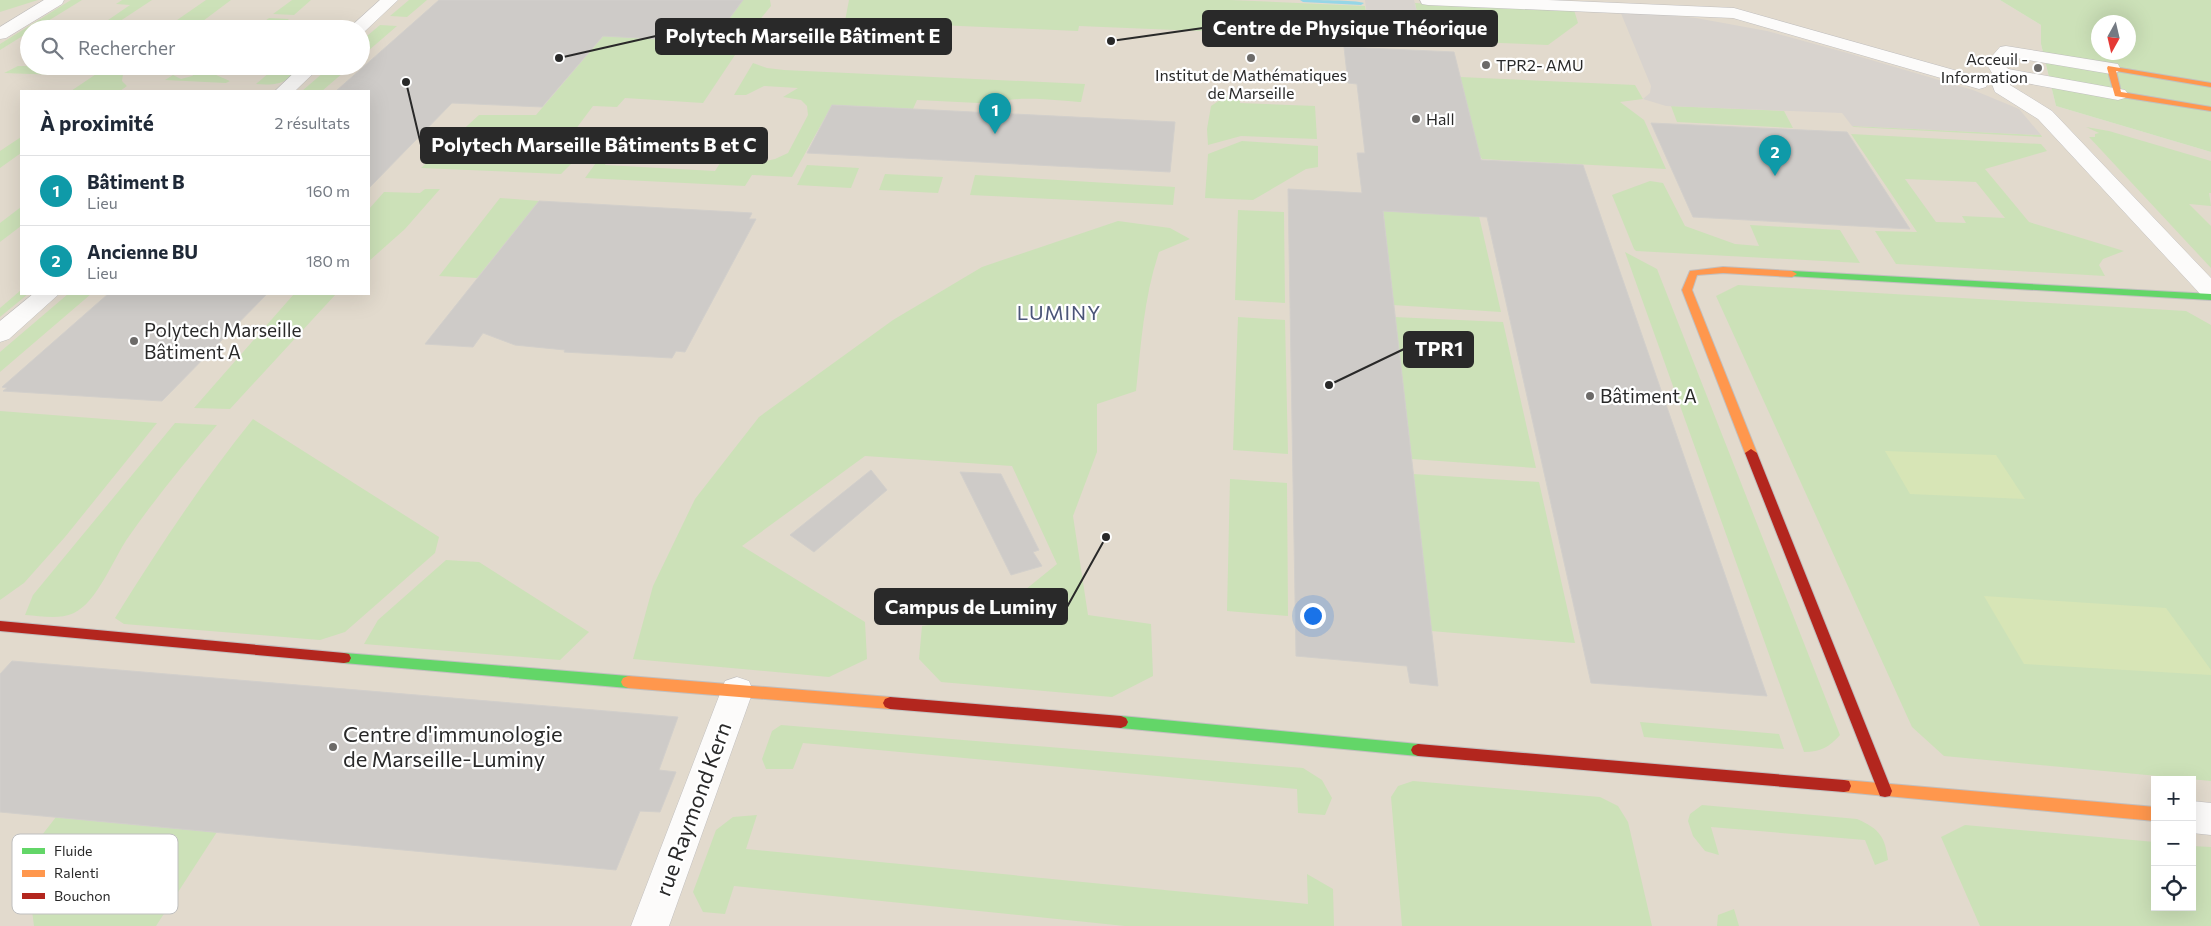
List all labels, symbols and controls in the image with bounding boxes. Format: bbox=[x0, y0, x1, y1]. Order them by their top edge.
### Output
callout: Centre de Physique Théorique bbox=[1203, 11, 1497, 46]
text: Centre de Physique Théorique bbox=[1213, 15, 1487, 39]
north arrow bbox=[2091, 15, 2136, 60]
callout: Polytech Marseille Bâtiment E bbox=[656, 19, 951, 54]
search box bbox=[20, 20, 370, 75]
text: Polytech Marseille Bâtiment E bbox=[666, 23, 940, 47]
icon: search bbox=[38, 34, 66, 62]
text: Rechercher bbox=[78, 36, 176, 59]
place label: Acceuil - Information bbox=[1941, 49, 2028, 86]
marker: Institut de Mathématiques de Marseille bbox=[1245, 52, 1257, 64]
place label: TPR2- AMU bbox=[1496, 55, 1584, 74]
marker: TPR2- AMU bbox=[1480, 59, 1492, 71]
marker: Acceuil - Information bbox=[2032, 62, 2044, 74]
place label: Institut de Mathématiques de Marseille bbox=[1155, 65, 1347, 102]
pin: 1 bbox=[979, 93, 1011, 134]
place label: Hall bbox=[1426, 109, 1455, 128]
text: À proximité bbox=[40, 110, 154, 135]
text: 2 résultats bbox=[274, 113, 350, 132]
marker: Hall bbox=[1410, 113, 1422, 125]
callout: Polytech Marseille Bâtiments B et C bbox=[421, 128, 767, 163]
text: Polytech Marseille Bâtiments B et C bbox=[431, 132, 757, 156]
pin: 2 bbox=[1759, 135, 1791, 176]
text: Bâtiment B bbox=[87, 170, 185, 193]
text: 1 bbox=[52, 181, 60, 200]
text: 160 m bbox=[306, 181, 350, 200]
text: Lieu bbox=[87, 193, 118, 212]
text: Ancienne BU bbox=[87, 240, 198, 263]
text: 2 bbox=[51, 251, 61, 270]
text: 180 m bbox=[306, 251, 350, 270]
text: Lieu bbox=[87, 263, 118, 282]
district label: LUMINY bbox=[1017, 300, 1101, 324]
place label: Polytech Marseille Bâtiment A bbox=[144, 318, 302, 363]
callout: TPR1 bbox=[1404, 332, 1473, 367]
marker: Polytech Marseille Bâtiment A bbox=[128, 335, 140, 347]
text: TPR1 bbox=[1415, 336, 1463, 360]
place label: Bâtiment A bbox=[1600, 384, 1697, 407]
marker: Bâtiment A bbox=[1584, 390, 1596, 402]
callout: Campus de Luminy bbox=[875, 589, 1067, 624]
text: Campus de Luminy bbox=[885, 594, 1057, 618]
your location bbox=[1300, 603, 1326, 629]
street label: rue Raymond Kern bbox=[649, 718, 737, 899]
place label: Centre d'immunologie de Marseille-Luminy bbox=[343, 720, 563, 772]
marker: Centre d'immunologie de Marseille-Luminy bbox=[327, 741, 339, 753]
map controls bbox=[2151, 776, 2196, 911]
button: + bbox=[2151, 776, 2196, 821]
button: − bbox=[2151, 821, 2196, 866]
legend bbox=[12, 834, 178, 914]
text: Fluide bbox=[54, 842, 92, 859]
text: Ralenti bbox=[54, 864, 99, 881]
button: locate bbox=[2151, 866, 2196, 911]
text: Bouchon bbox=[54, 887, 111, 904]

